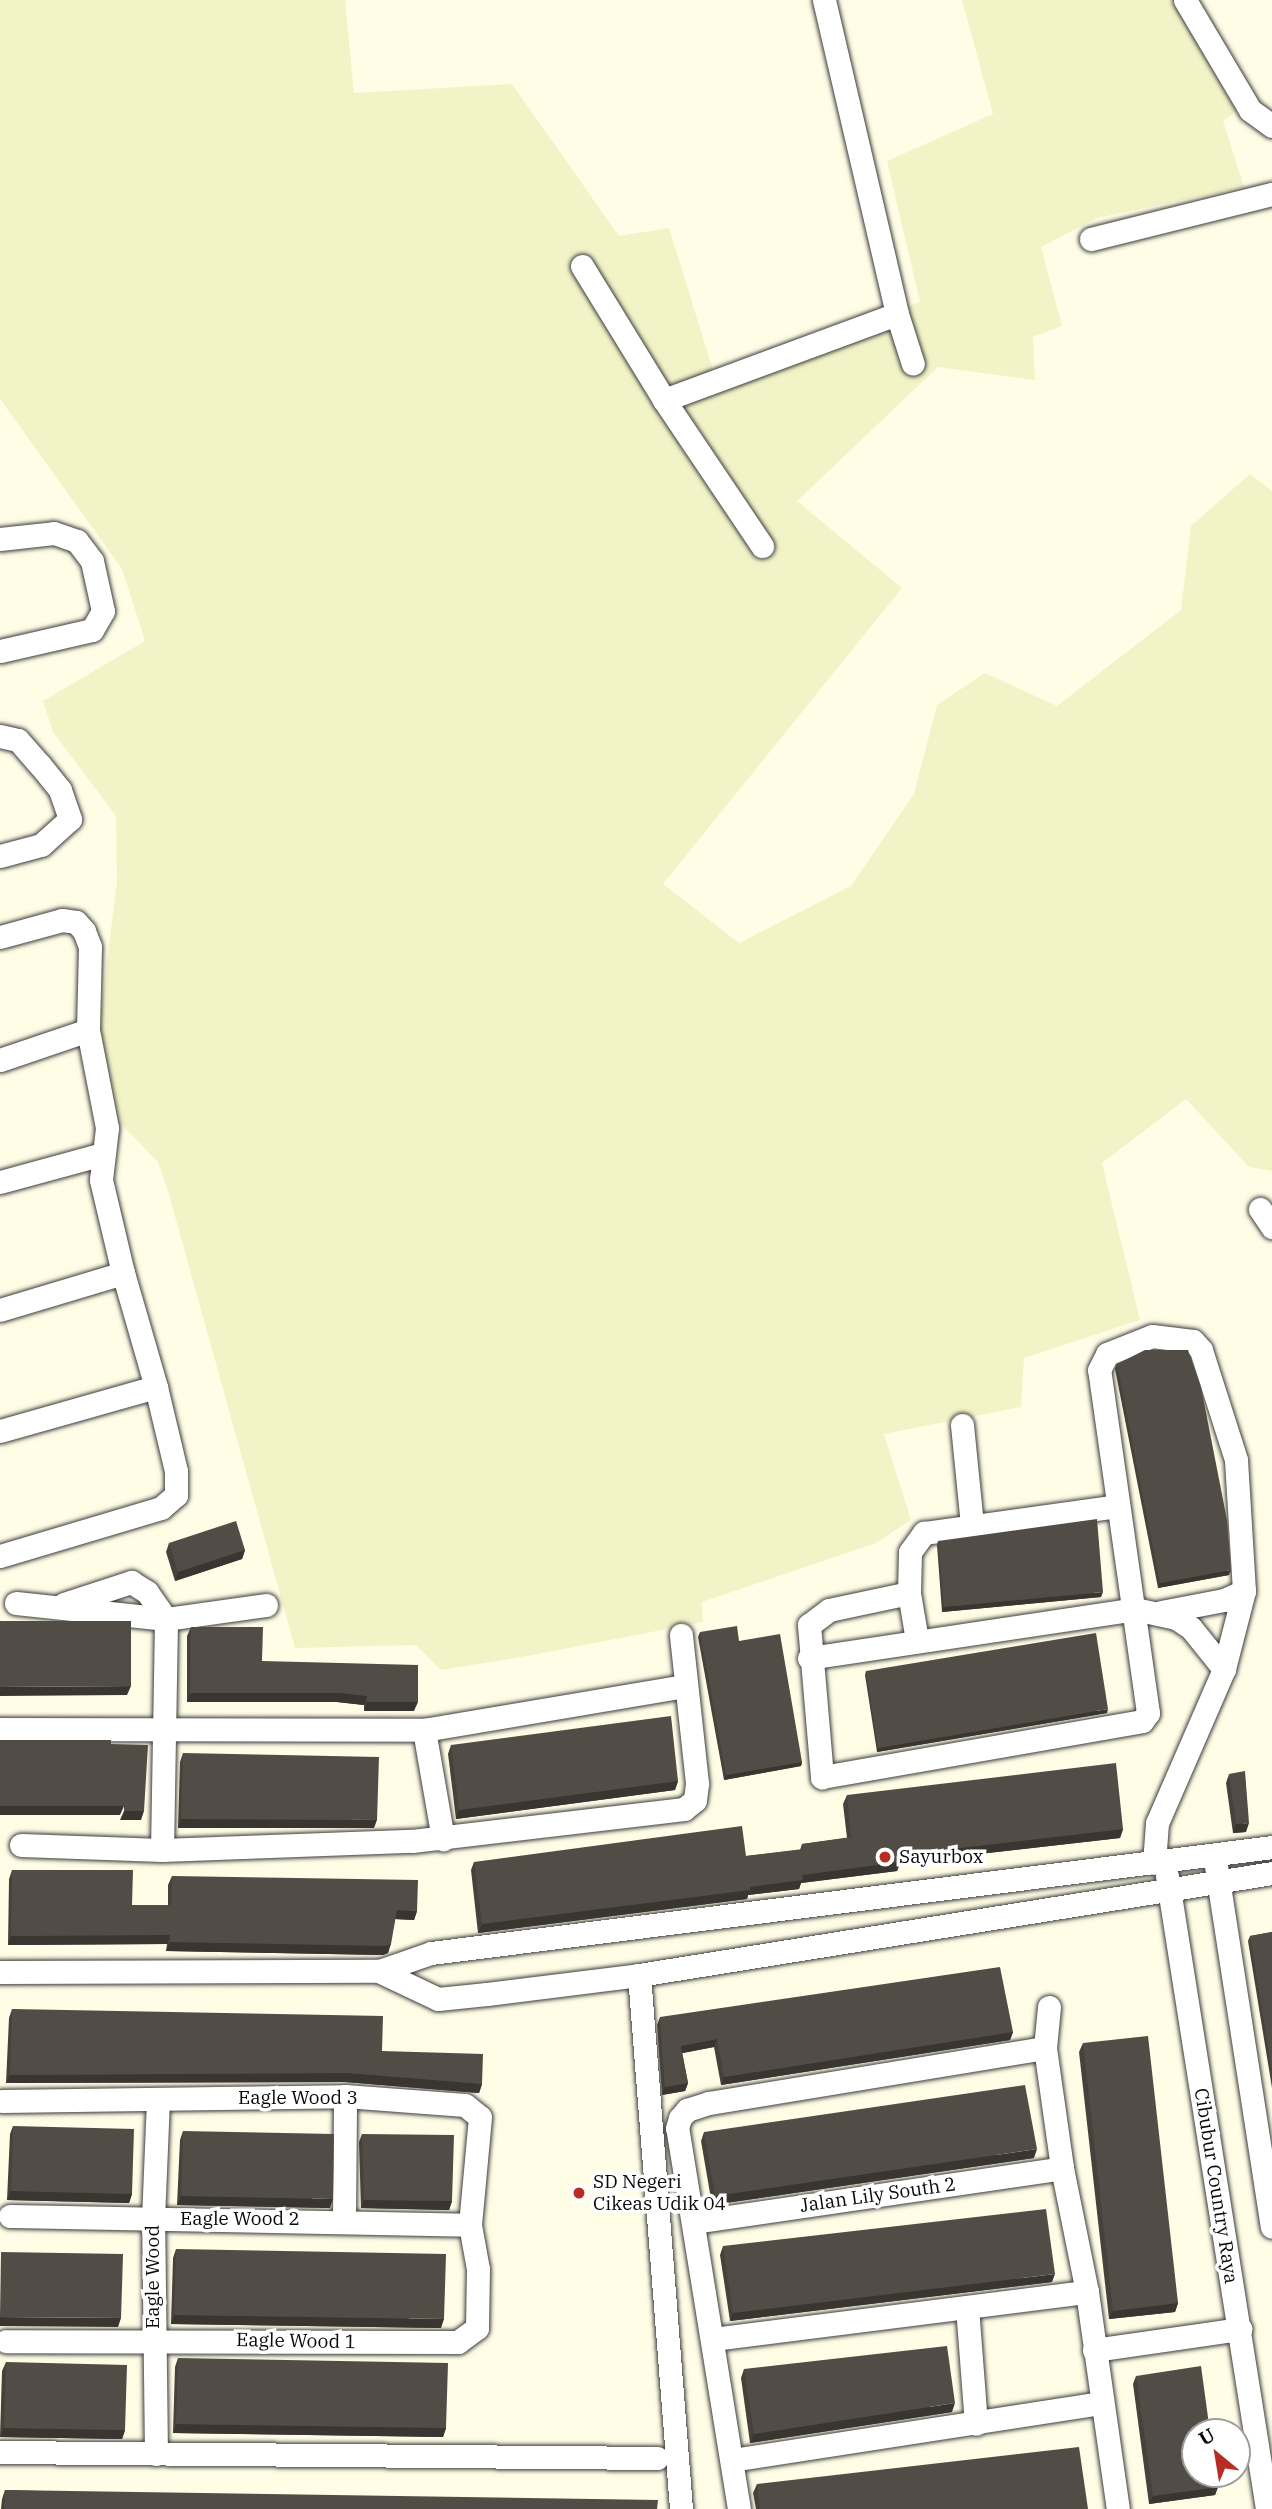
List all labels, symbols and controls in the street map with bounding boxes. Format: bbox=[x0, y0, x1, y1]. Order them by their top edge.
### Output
place label: Sayurbox bbox=[899, 1846, 983, 1868]
marker: Sayurbox bbox=[877, 1849, 893, 1865]
street label: Eagle Wood 3 bbox=[238, 2087, 358, 2109]
street label: Cibubur Country Raya bbox=[1189, 2087, 1243, 2285]
place label: SD Negeri Cikeas Udik 04 bbox=[593, 2171, 726, 2215]
street label: Jalan Lily South 2 bbox=[799, 2173, 957, 2217]
marker: SD Negeri Cikeas Udik 04 bbox=[571, 2185, 587, 2201]
street label: Eagle Wood 2 bbox=[180, 2208, 300, 2230]
street label: Eagle Wood bbox=[142, 2225, 164, 2329]
street label: Eagle Wood 1 bbox=[236, 2329, 356, 2353]
north arrow bbox=[1181, 2418, 1251, 2488]
text: U bbox=[1194, 2422, 1219, 2451]

